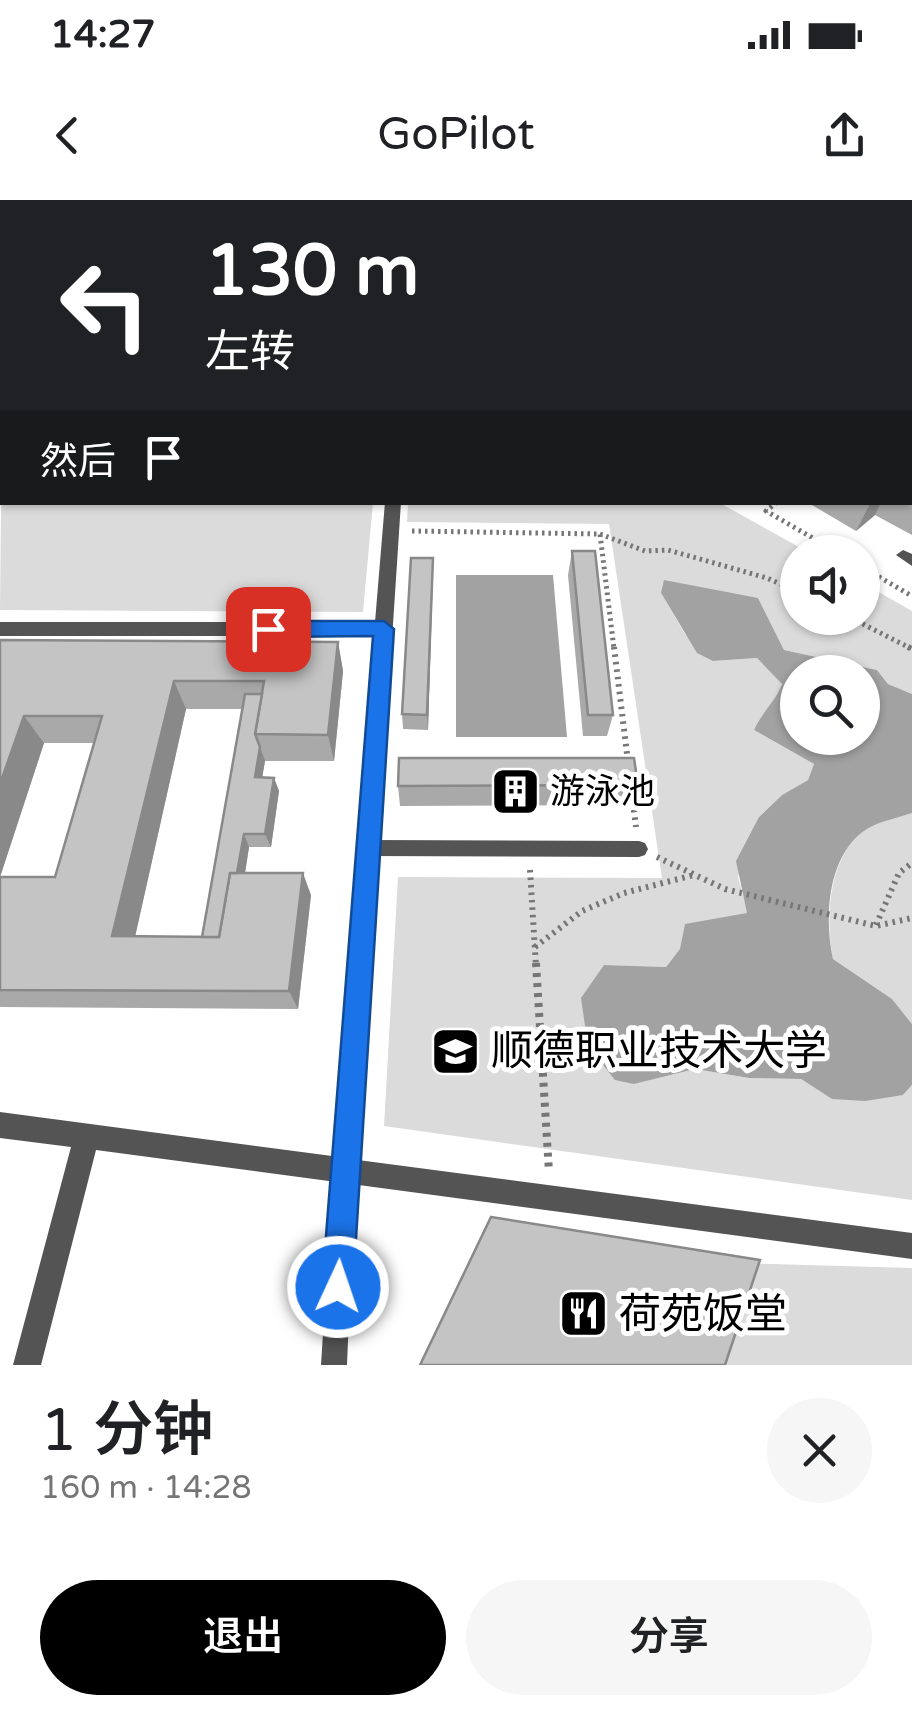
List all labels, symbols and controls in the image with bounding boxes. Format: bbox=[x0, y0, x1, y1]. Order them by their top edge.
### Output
text: 14:27 bbox=[50, 12, 155, 58]
icon: back bbox=[40, 108, 95, 163]
text: GoPilot bbox=[377, 108, 535, 162]
icon: share bbox=[817, 108, 872, 163]
text: 130 m bbox=[205, 230, 419, 314]
icon: left bbox=[40, 240, 170, 370]
text: 左转 bbox=[205, 326, 295, 380]
icon: arrive bbox=[136, 430, 191, 485]
text: 然后 bbox=[40, 439, 116, 485]
map controls bbox=[780, 535, 880, 755]
button: sound bbox=[780, 535, 880, 635]
pin bbox=[226, 587, 311, 672]
icon: arrive bbox=[241, 602, 296, 657]
button: search bbox=[780, 655, 880, 755]
building icon: 游泳池 bbox=[489, 766, 541, 818]
place label: 游泳池 bbox=[550, 771, 655, 813]
school or university icon: 顺德职业技术大学 bbox=[430, 1025, 482, 1077]
place label: 顺德职业技术大学 bbox=[491, 1026, 827, 1077]
position arrow bbox=[286, 1235, 390, 1339]
restaurant icon: 荷苑饭堂 bbox=[558, 1288, 610, 1340]
place label: 荷苑饭堂 bbox=[619, 1289, 787, 1340]
text: 1 分钟 bbox=[40, 1395, 213, 1467]
button: close bbox=[767, 1398, 872, 1503]
text: 160 m · 14:28 bbox=[40, 1469, 252, 1507]
button: 退出 bbox=[40, 1580, 446, 1695]
button: 分享 bbox=[466, 1580, 872, 1695]

